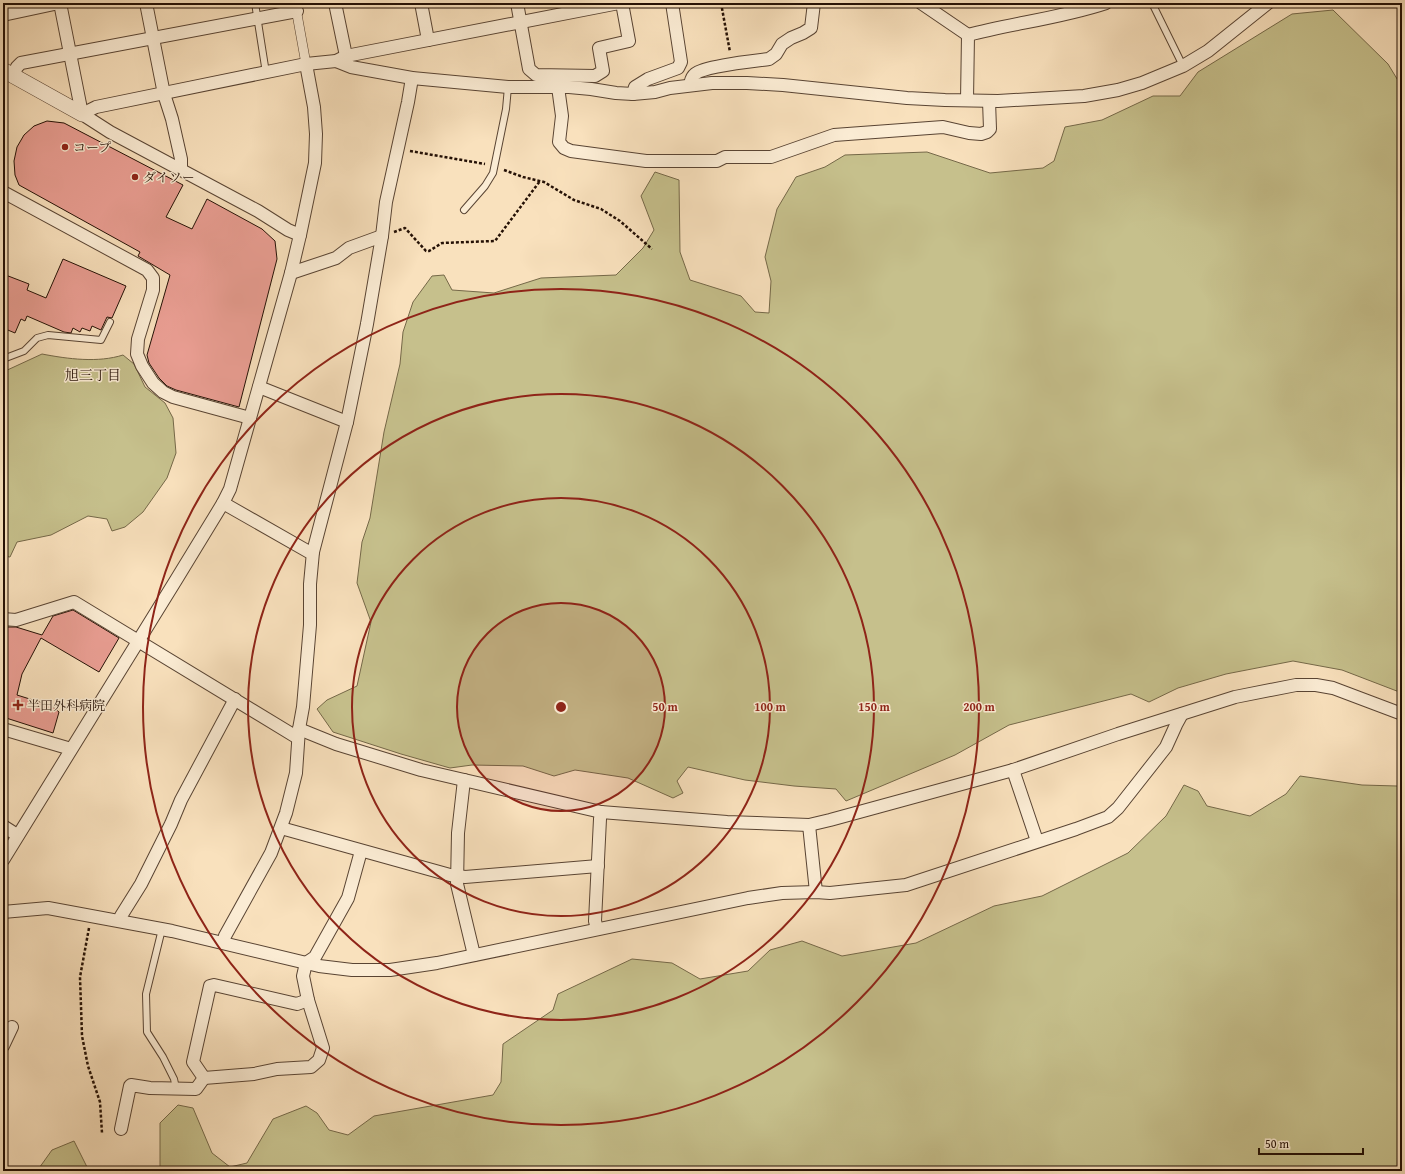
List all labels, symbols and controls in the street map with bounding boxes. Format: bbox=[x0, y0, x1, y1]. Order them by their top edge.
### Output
place label: コープ bbox=[73, 138, 111, 157]
marker: コープ bbox=[60, 142, 70, 152]
place label: ダイソー bbox=[143, 168, 195, 187]
marker: ダイソー bbox=[130, 172, 140, 182]
district label: 旭三丁目 bbox=[65, 365, 121, 385]
place label: 半田外科病院 bbox=[27, 696, 105, 715]
text: 50 m bbox=[652, 698, 678, 715]
text: 100 m bbox=[754, 698, 787, 715]
text: 150 m bbox=[858, 698, 891, 715]
text: 200 m bbox=[963, 698, 996, 715]
marker: 半田外科病院 bbox=[12, 699, 24, 711]
centre of rings bbox=[554, 700, 568, 714]
scale bar bbox=[1259, 1130, 1363, 1156]
text: 50 m bbox=[1265, 1135, 1289, 1152]

